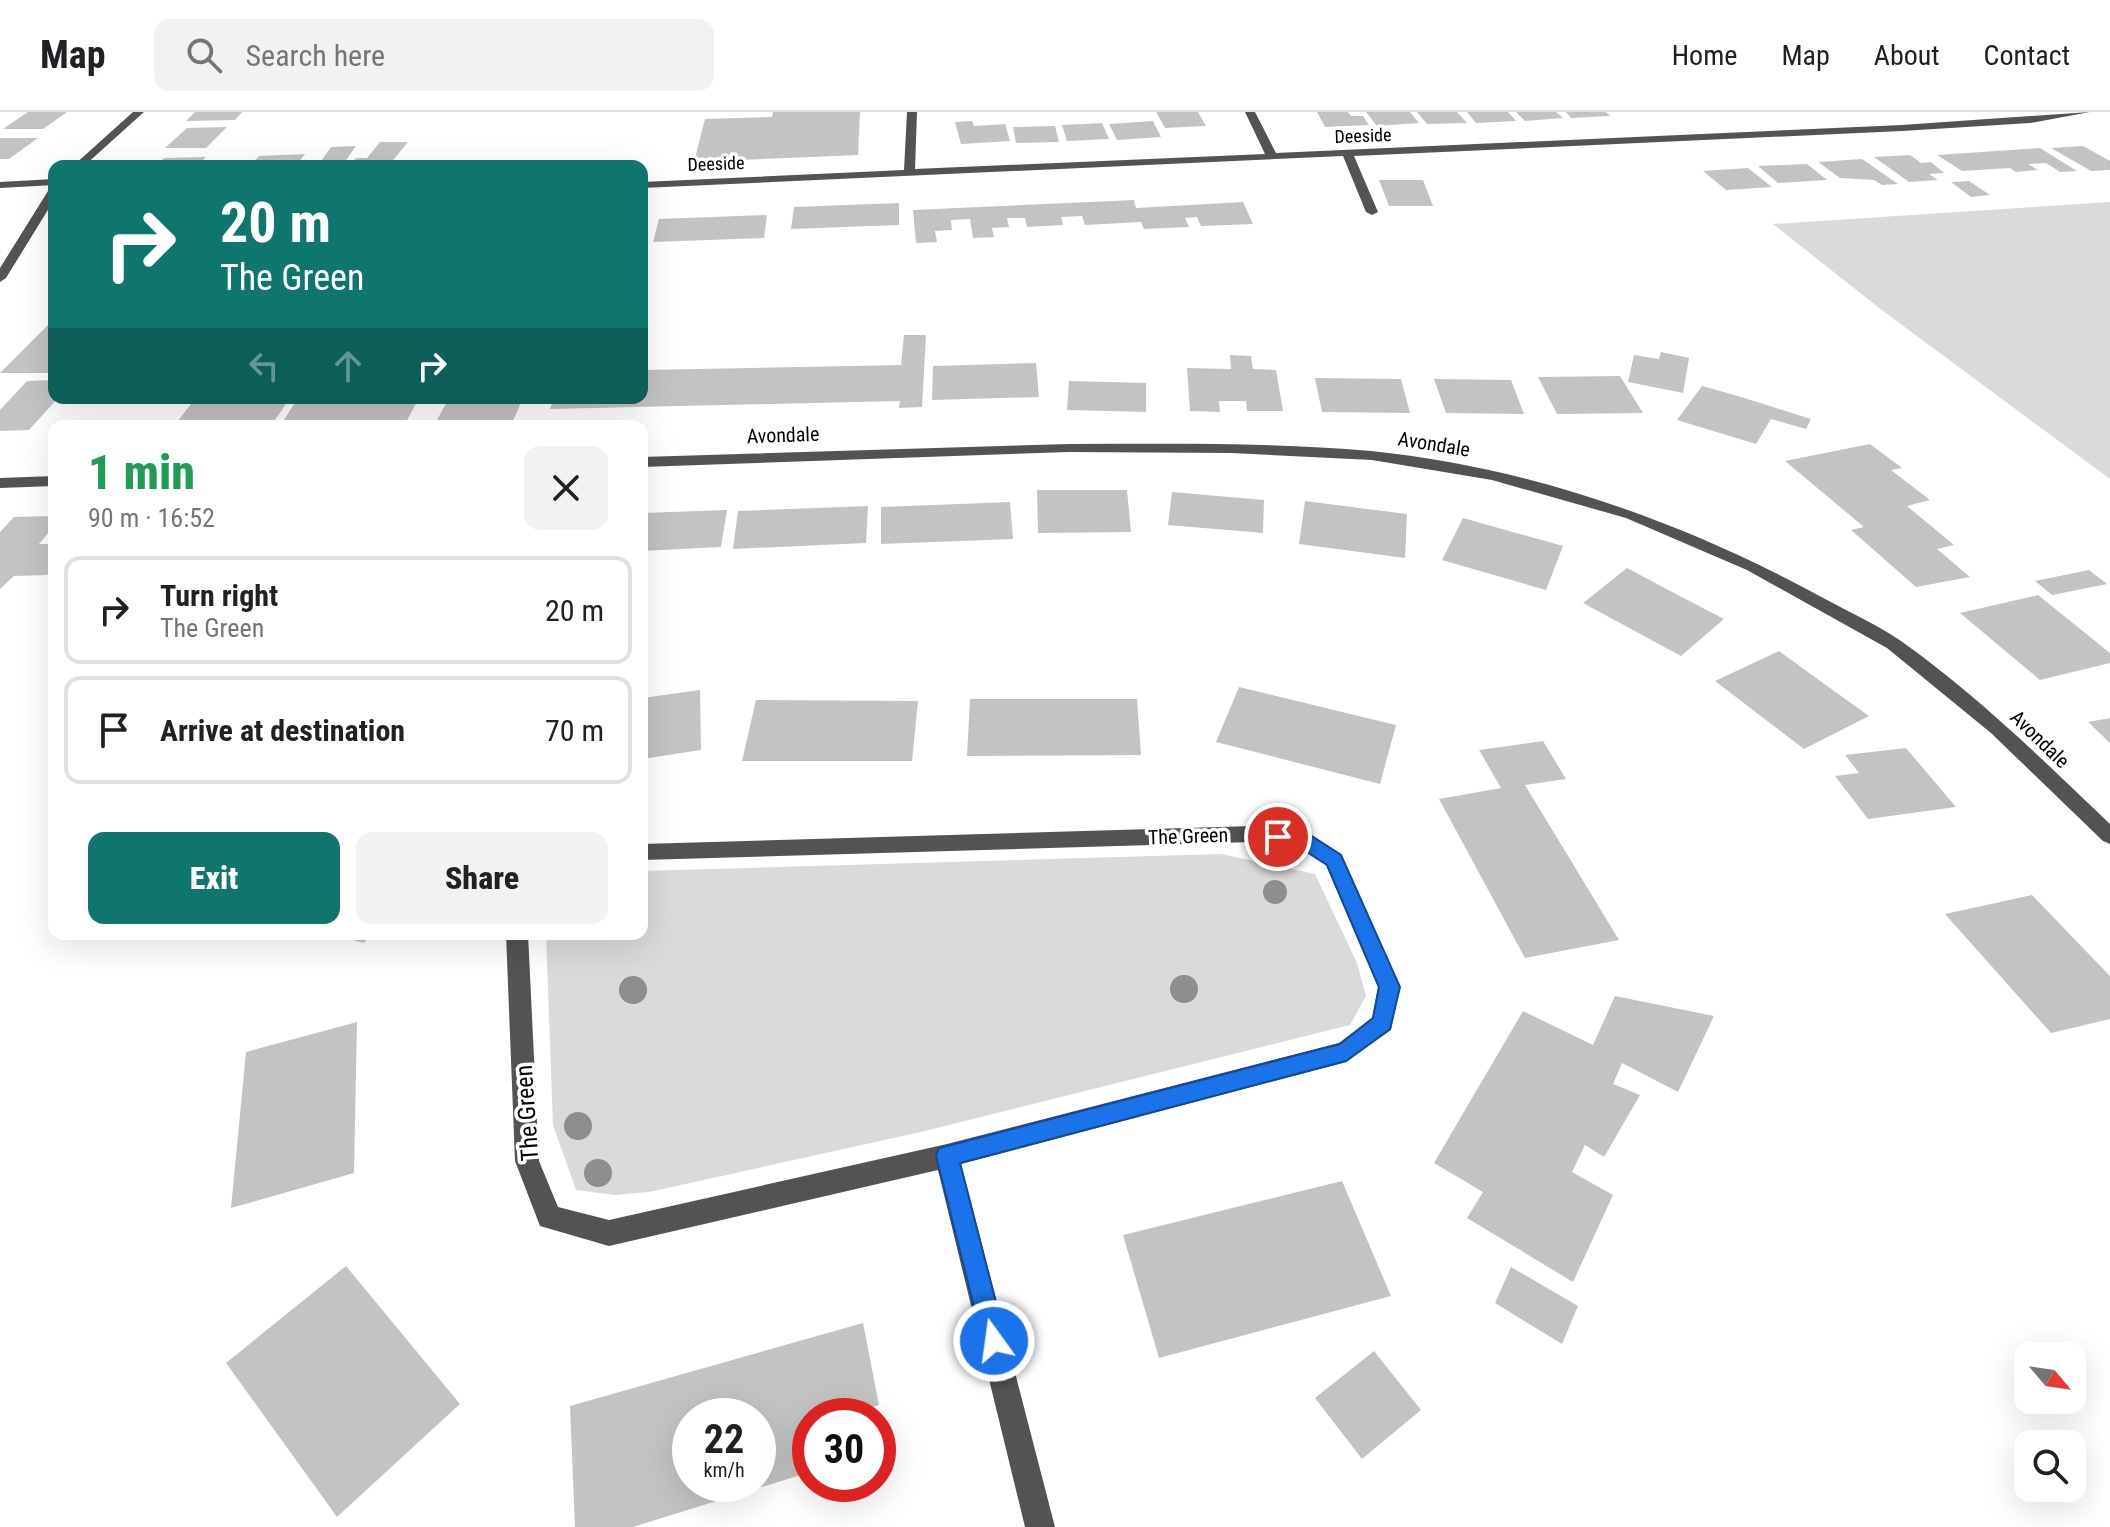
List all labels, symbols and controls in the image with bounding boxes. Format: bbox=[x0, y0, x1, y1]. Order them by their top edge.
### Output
search box bbox=[154, 19, 714, 91]
text: Map bbox=[40, 33, 106, 77]
icon: search bbox=[182, 33, 226, 77]
text: Search here bbox=[246, 38, 385, 73]
text: Home bbox=[1672, 39, 1737, 72]
text: Map bbox=[1781, 39, 1830, 72]
text: About bbox=[1874, 39, 1940, 72]
text: Contact bbox=[1984, 39, 2070, 72]
street label: Deeside bbox=[1334, 124, 1392, 147]
street label: Deeside bbox=[687, 152, 745, 175]
text: 20 m bbox=[220, 190, 331, 256]
icon: right bbox=[88, 192, 192, 296]
text: The Green bbox=[220, 257, 364, 299]
icon: left bbox=[242, 344, 286, 388]
icon: ahead bbox=[326, 344, 370, 388]
icon: right bbox=[410, 344, 454, 388]
street label: Avondale bbox=[746, 422, 820, 448]
street label: Avondale bbox=[1396, 426, 1472, 462]
text: 1 min bbox=[88, 444, 195, 501]
button: close bbox=[524, 446, 608, 530]
text: 90 m · 16:52 bbox=[88, 503, 215, 533]
text: Turn right bbox=[160, 578, 278, 613]
icon: right bbox=[92, 588, 136, 632]
text: 20 m bbox=[545, 593, 604, 628]
text: The Green bbox=[160, 613, 264, 643]
street label: Avondale bbox=[2006, 705, 2074, 773]
icon: arrive bbox=[92, 708, 136, 752]
text: Arrive at destination bbox=[160, 713, 405, 748]
text: 70 m bbox=[545, 713, 604, 748]
pin bbox=[1244, 803, 1312, 871]
icon: arrive bbox=[1256, 815, 1300, 859]
street label: The Green bbox=[1148, 823, 1228, 849]
button: Exit bbox=[88, 832, 340, 924]
button: Share bbox=[356, 832, 608, 924]
street label: The Green bbox=[510, 1064, 544, 1162]
position arrow bbox=[952, 1299, 1036, 1383]
north arrow bbox=[2014, 1342, 2086, 1414]
map controls bbox=[2014, 1342, 2086, 1502]
speed limit sign: 30 bbox=[792, 1398, 896, 1502]
text: 22 bbox=[704, 1416, 744, 1463]
button: search bbox=[2014, 1430, 2086, 1502]
text: km/h bbox=[703, 1458, 745, 1482]

